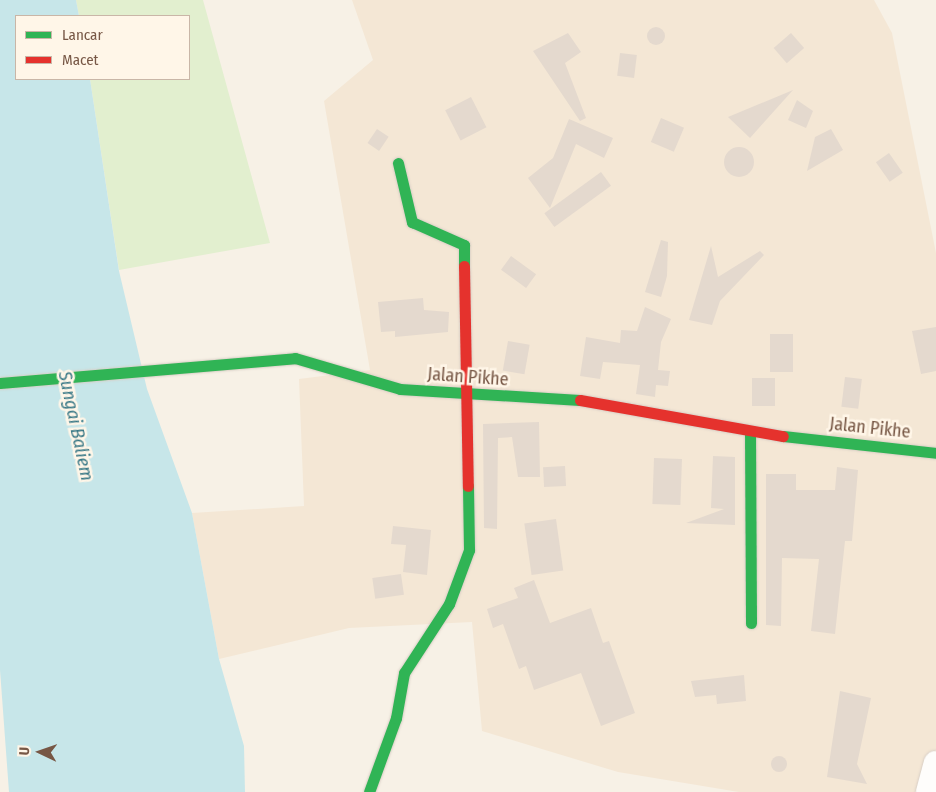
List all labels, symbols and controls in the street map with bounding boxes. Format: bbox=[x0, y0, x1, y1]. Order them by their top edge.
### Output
legend bbox=[15, 15, 190, 80]
text: Lancar bbox=[62, 26, 103, 44]
text: Macet bbox=[62, 51, 98, 69]
street label: Jalan Pikhe bbox=[427, 363, 509, 391]
water label: Sungai Baliem bbox=[53, 369, 99, 483]
street label: Jalan Pikhe bbox=[828, 413, 912, 443]
north arrow bbox=[15, 727, 65, 777]
text: U bbox=[16, 747, 33, 756]

